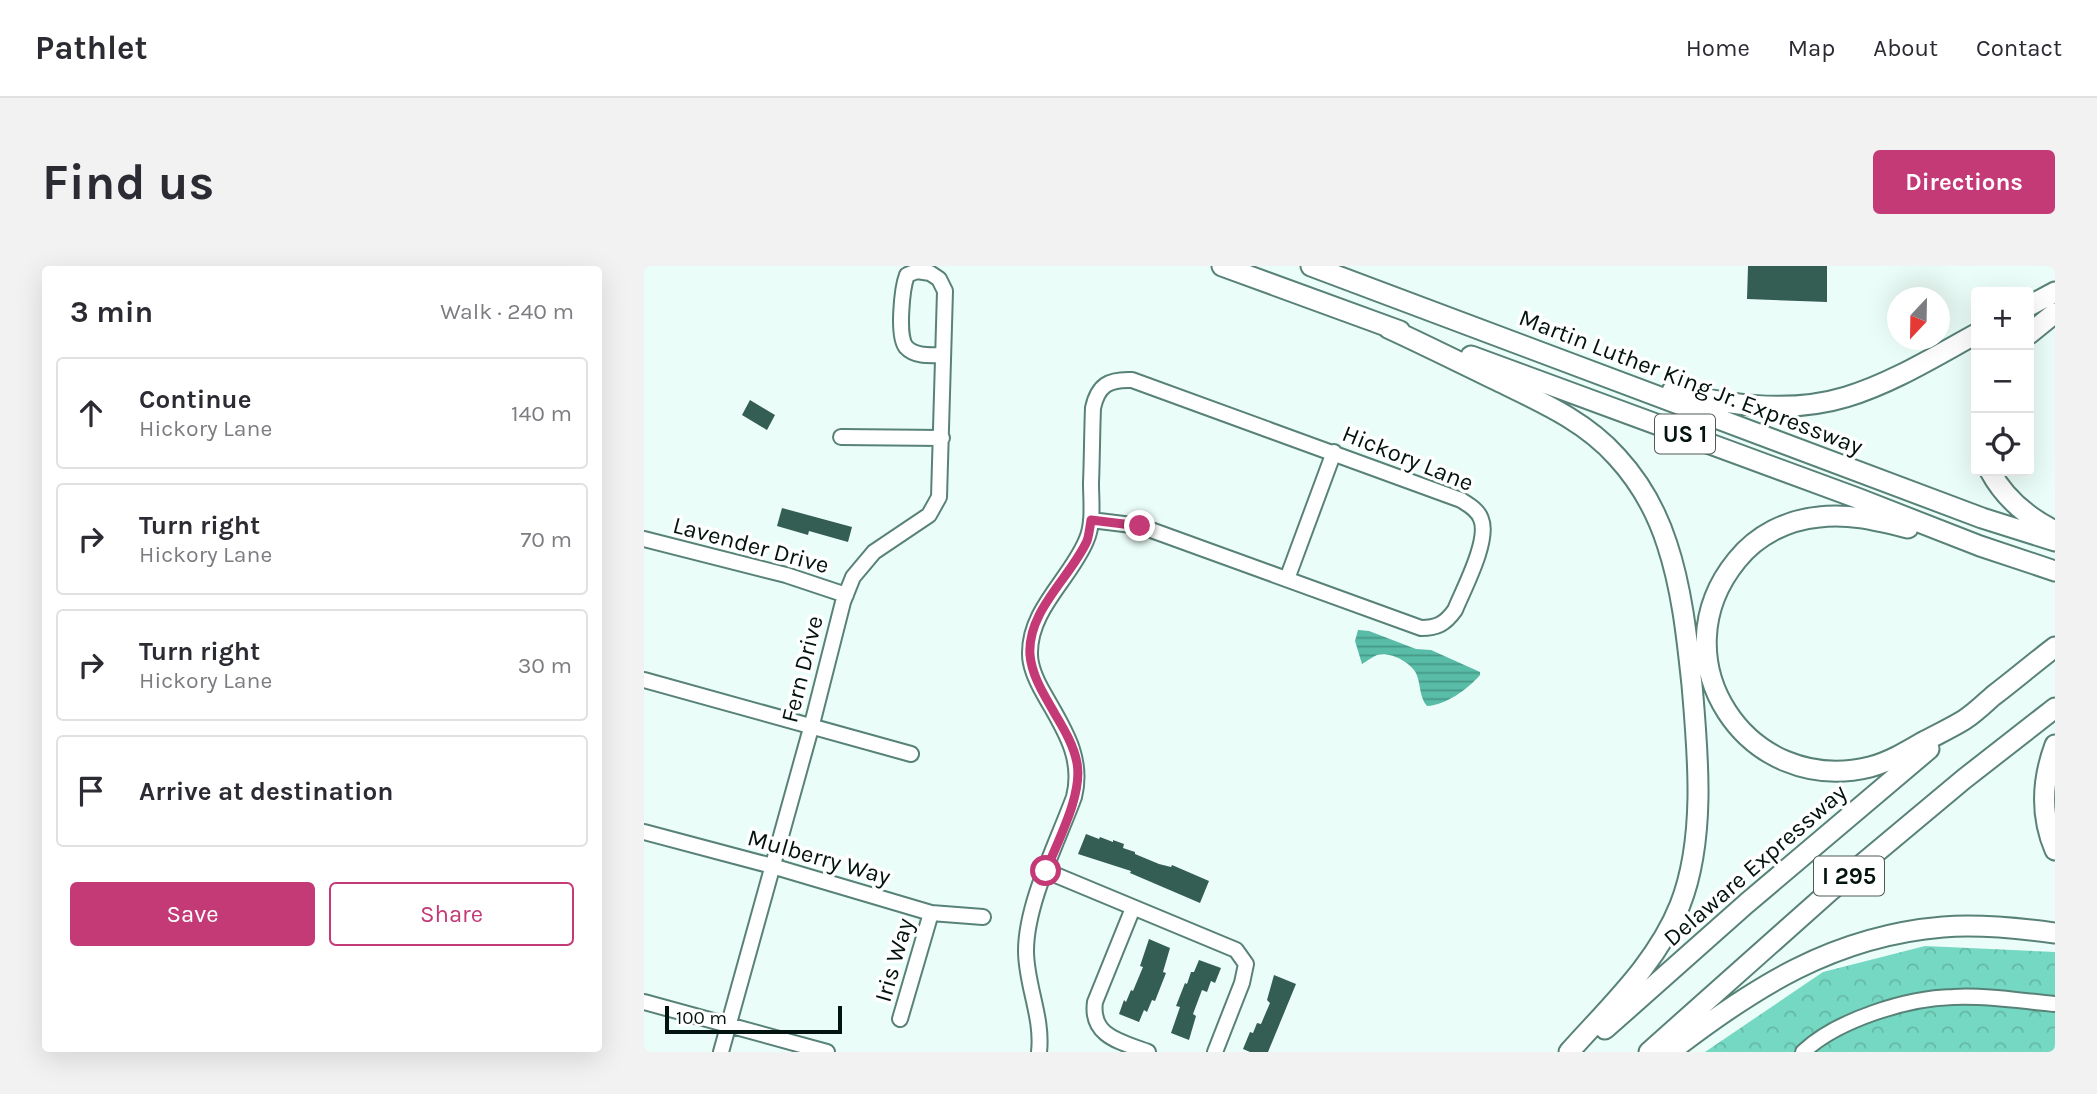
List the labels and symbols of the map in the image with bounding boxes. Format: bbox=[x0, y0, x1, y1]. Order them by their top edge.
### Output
north arrow bbox=[1887, 287, 1950, 350]
street label: Martin Luther King Jr. Expressway bbox=[1515, 303, 1867, 461]
road number: US 1 bbox=[1655, 414, 1715, 454]
street label: Hickory Lane bbox=[1338, 419, 1478, 497]
route end bbox=[1124, 510, 1155, 541]
street label: Lavender Drive bbox=[670, 511, 832, 579]
street label: Fern Drive bbox=[775, 613, 829, 725]
street label: Delaware Expressway bbox=[1658, 778, 1852, 952]
street label: Mulberry Way bbox=[744, 823, 894, 891]
route start bbox=[1030, 855, 1061, 886]
road number: I 295 bbox=[1814, 856, 1884, 896]
street label: Iris Way bbox=[869, 915, 919, 1005]
scale bar bbox=[665, 1003, 842, 1035]

